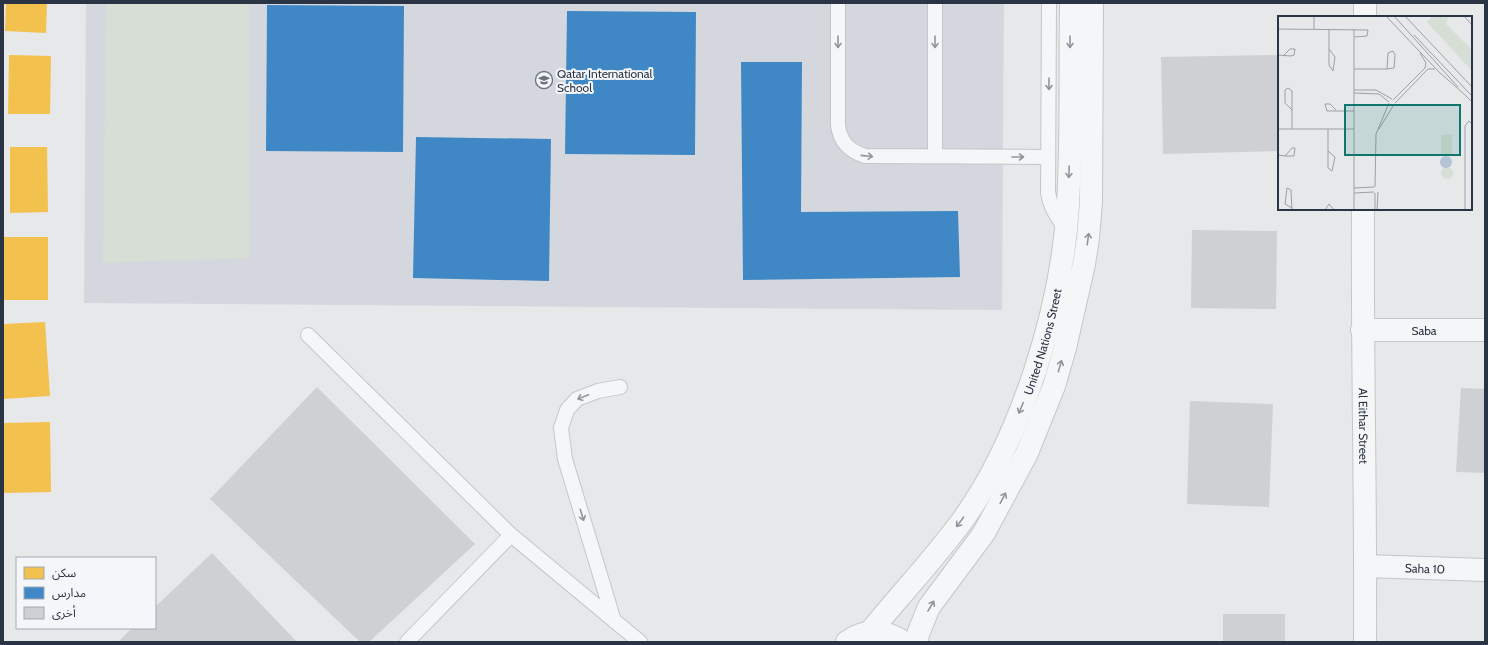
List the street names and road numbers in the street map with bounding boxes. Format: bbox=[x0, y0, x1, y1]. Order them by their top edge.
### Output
street label: United Nations Street bbox=[1020, 287, 1064, 397]
street label: Saba bbox=[1411, 323, 1437, 338]
street label: Al Eithar Street bbox=[1356, 388, 1372, 464]
street label: Saha 10 bbox=[1405, 560, 1445, 576]

